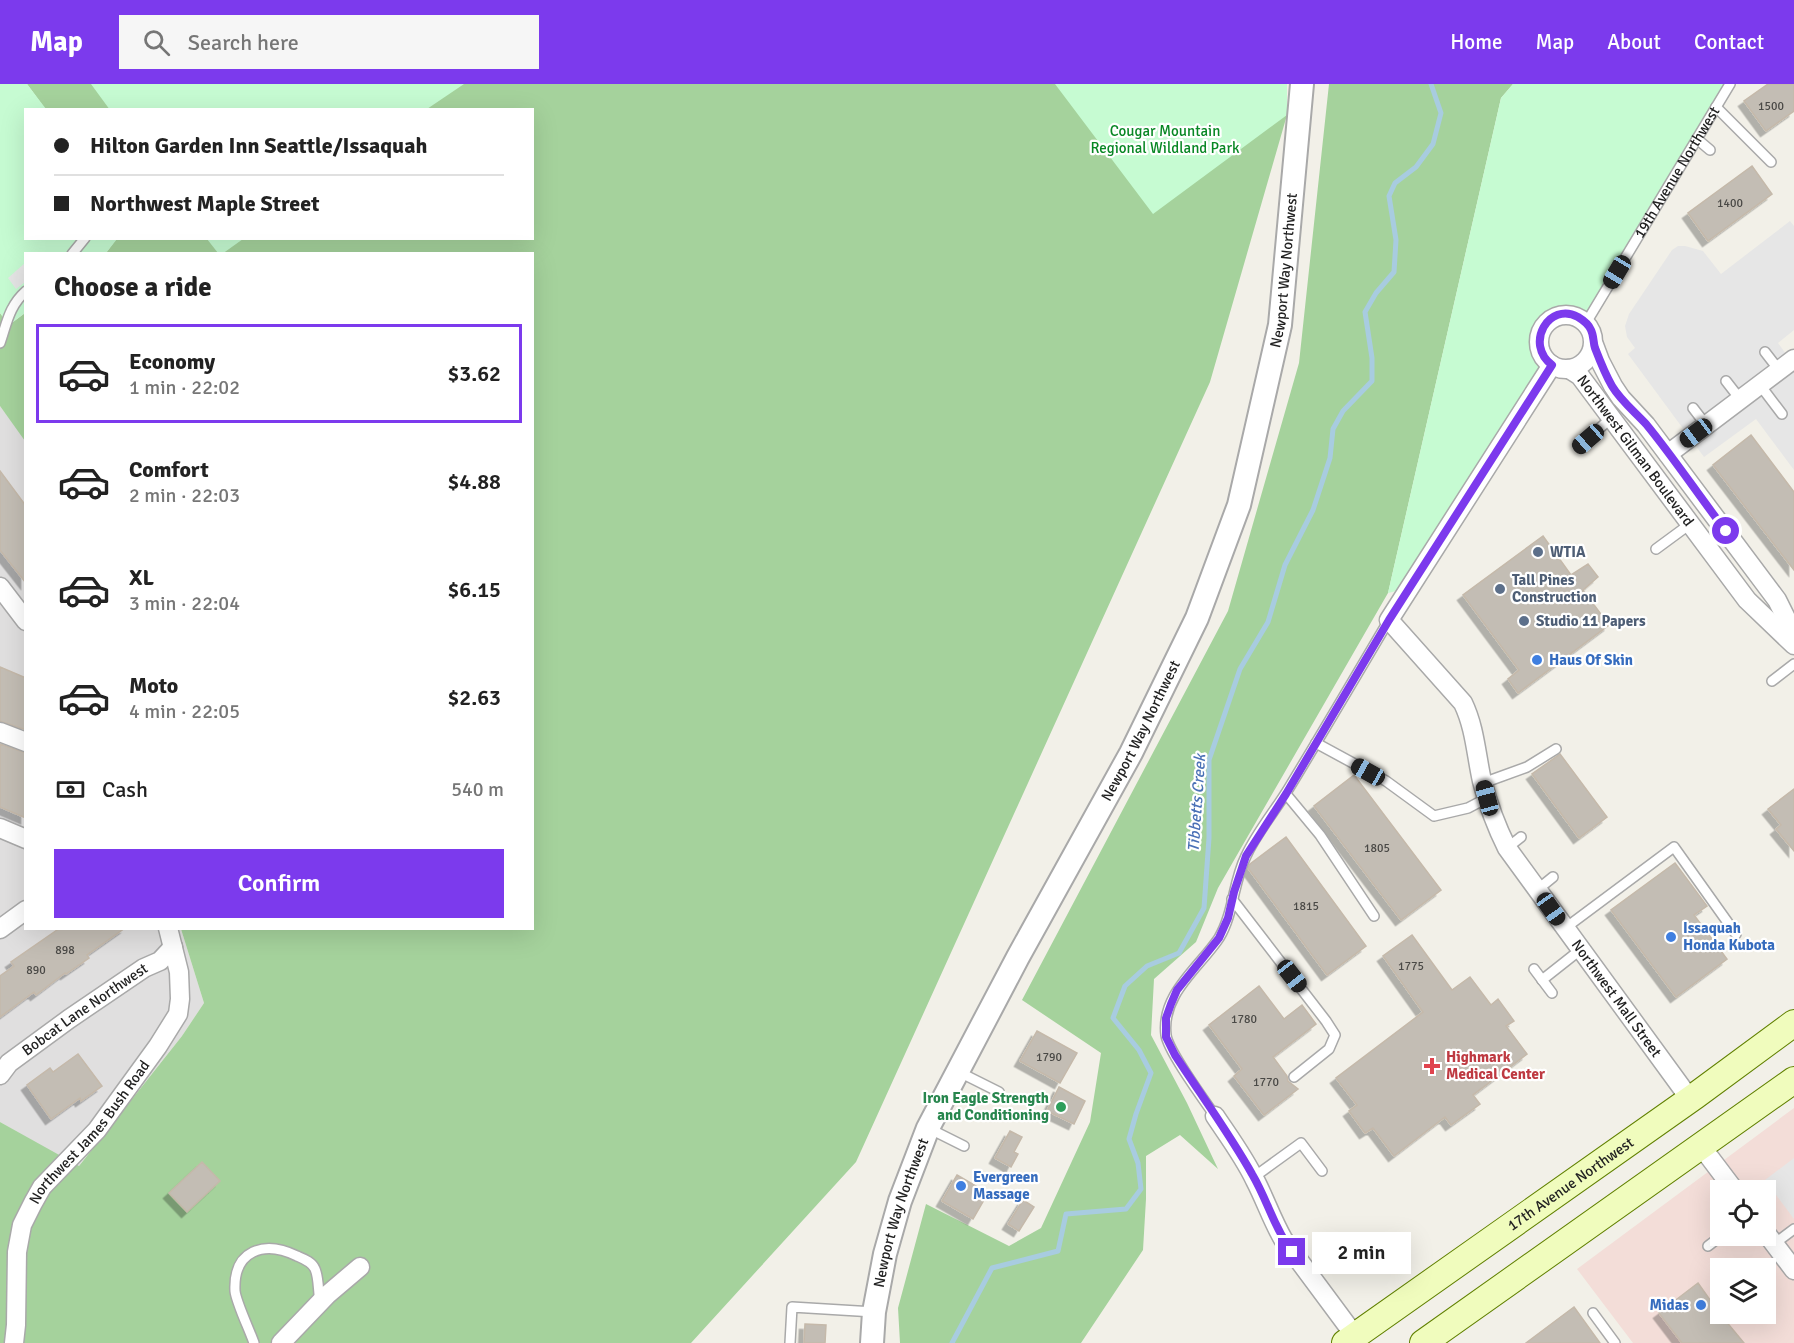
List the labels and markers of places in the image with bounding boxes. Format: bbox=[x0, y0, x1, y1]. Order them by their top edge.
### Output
place label: WTIA bbox=[1550, 543, 1586, 561]
marker: WTIA bbox=[1531, 545, 1545, 559]
place label: Tall Pines Construction bbox=[1512, 571, 1597, 606]
marker: Tall Pines Construction bbox=[1493, 582, 1507, 596]
place label: Studio 11 Papers bbox=[1536, 612, 1646, 630]
marker: Studio 11 Papers bbox=[1517, 614, 1531, 628]
place label: Haus Of Skin bbox=[1549, 651, 1633, 669]
marker: Haus Of Skin bbox=[1530, 653, 1544, 667]
place label: Issaquah Honda Kubota bbox=[1683, 919, 1775, 954]
marker: Issaquah Honda Kubota bbox=[1664, 930, 1678, 944]
place label: Highmark Medical Center bbox=[1446, 1048, 1545, 1083]
marker: Highmark Medical Center bbox=[1423, 1057, 1441, 1075]
place label: Iron Eagle Strength and Conditioning bbox=[923, 1089, 1049, 1124]
marker: Iron Eagle Strength and Conditioning bbox=[1054, 1100, 1068, 1114]
place label: Evergreen Massage bbox=[973, 1168, 1039, 1203]
marker: Evergreen Massage bbox=[954, 1179, 968, 1193]
place label: Midas bbox=[1650, 1296, 1689, 1314]
marker: Midas bbox=[1694, 1298, 1708, 1312]

